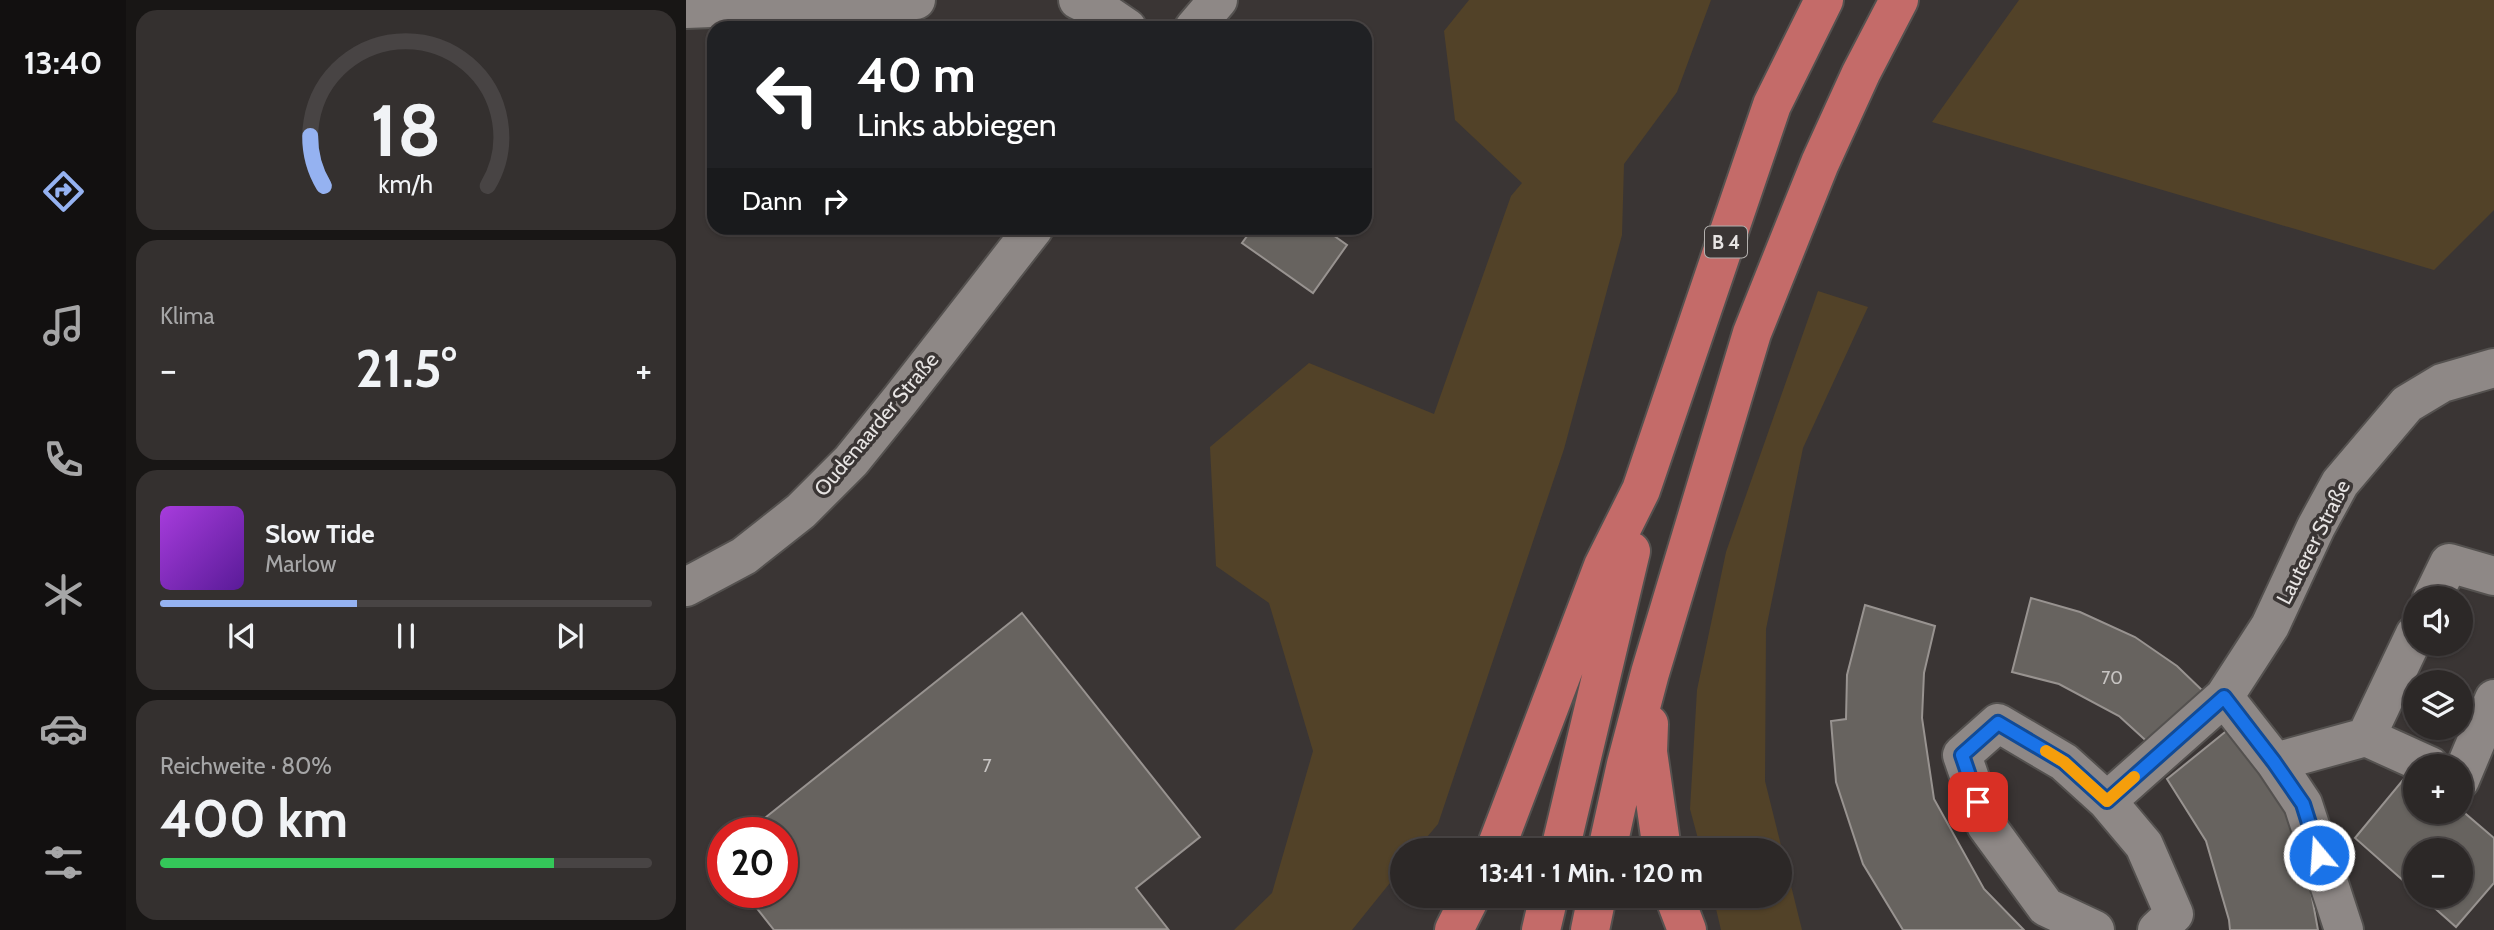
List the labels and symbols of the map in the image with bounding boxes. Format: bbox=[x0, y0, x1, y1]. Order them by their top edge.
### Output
road number: B 4 bbox=[1705, 226, 1747, 258]
street label: Oudenaarder Straße bbox=[809, 347, 944, 501]
street label: Lauterer Straße bbox=[2271, 475, 2355, 608]
house number: 70 bbox=[2101, 667, 2123, 689]
house number: 7 bbox=[982, 755, 992, 777]
pin bbox=[1948, 772, 2008, 832]
speed limit sign: 20 bbox=[707, 817, 798, 908]
position arrow bbox=[2282, 818, 2356, 892]

